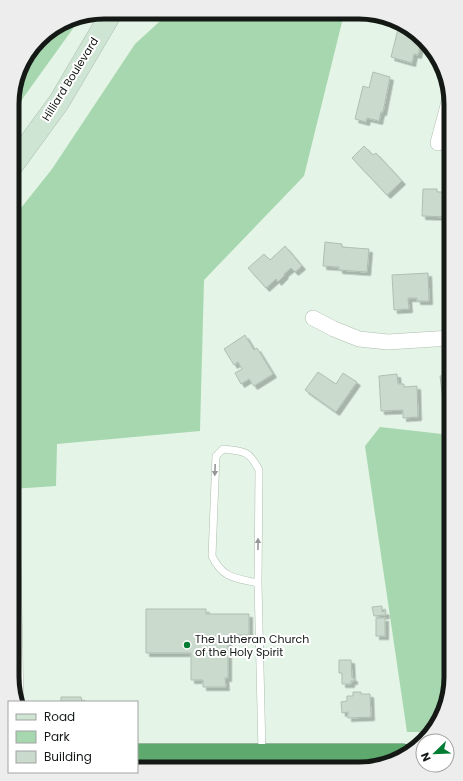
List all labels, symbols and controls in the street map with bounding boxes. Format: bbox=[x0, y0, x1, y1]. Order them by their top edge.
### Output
street label: Hilliard Boulevard bbox=[38, 34, 102, 124]
one-way arrow bbox=[212, 464, 218, 477]
one-way arrow bbox=[255, 538, 262, 550]
place label: The Lutheran Church of the Holy Spirit bbox=[195, 631, 309, 660]
marker: The Lutheran Church of the Holy Spirit bbox=[182, 640, 192, 650]
legend bbox=[8, 701, 138, 773]
text: Road bbox=[44, 708, 75, 725]
text: Park bbox=[44, 728, 71, 745]
north arrow bbox=[415, 733, 455, 773]
text: Building bbox=[44, 748, 92, 765]
text: N bbox=[417, 750, 435, 764]

